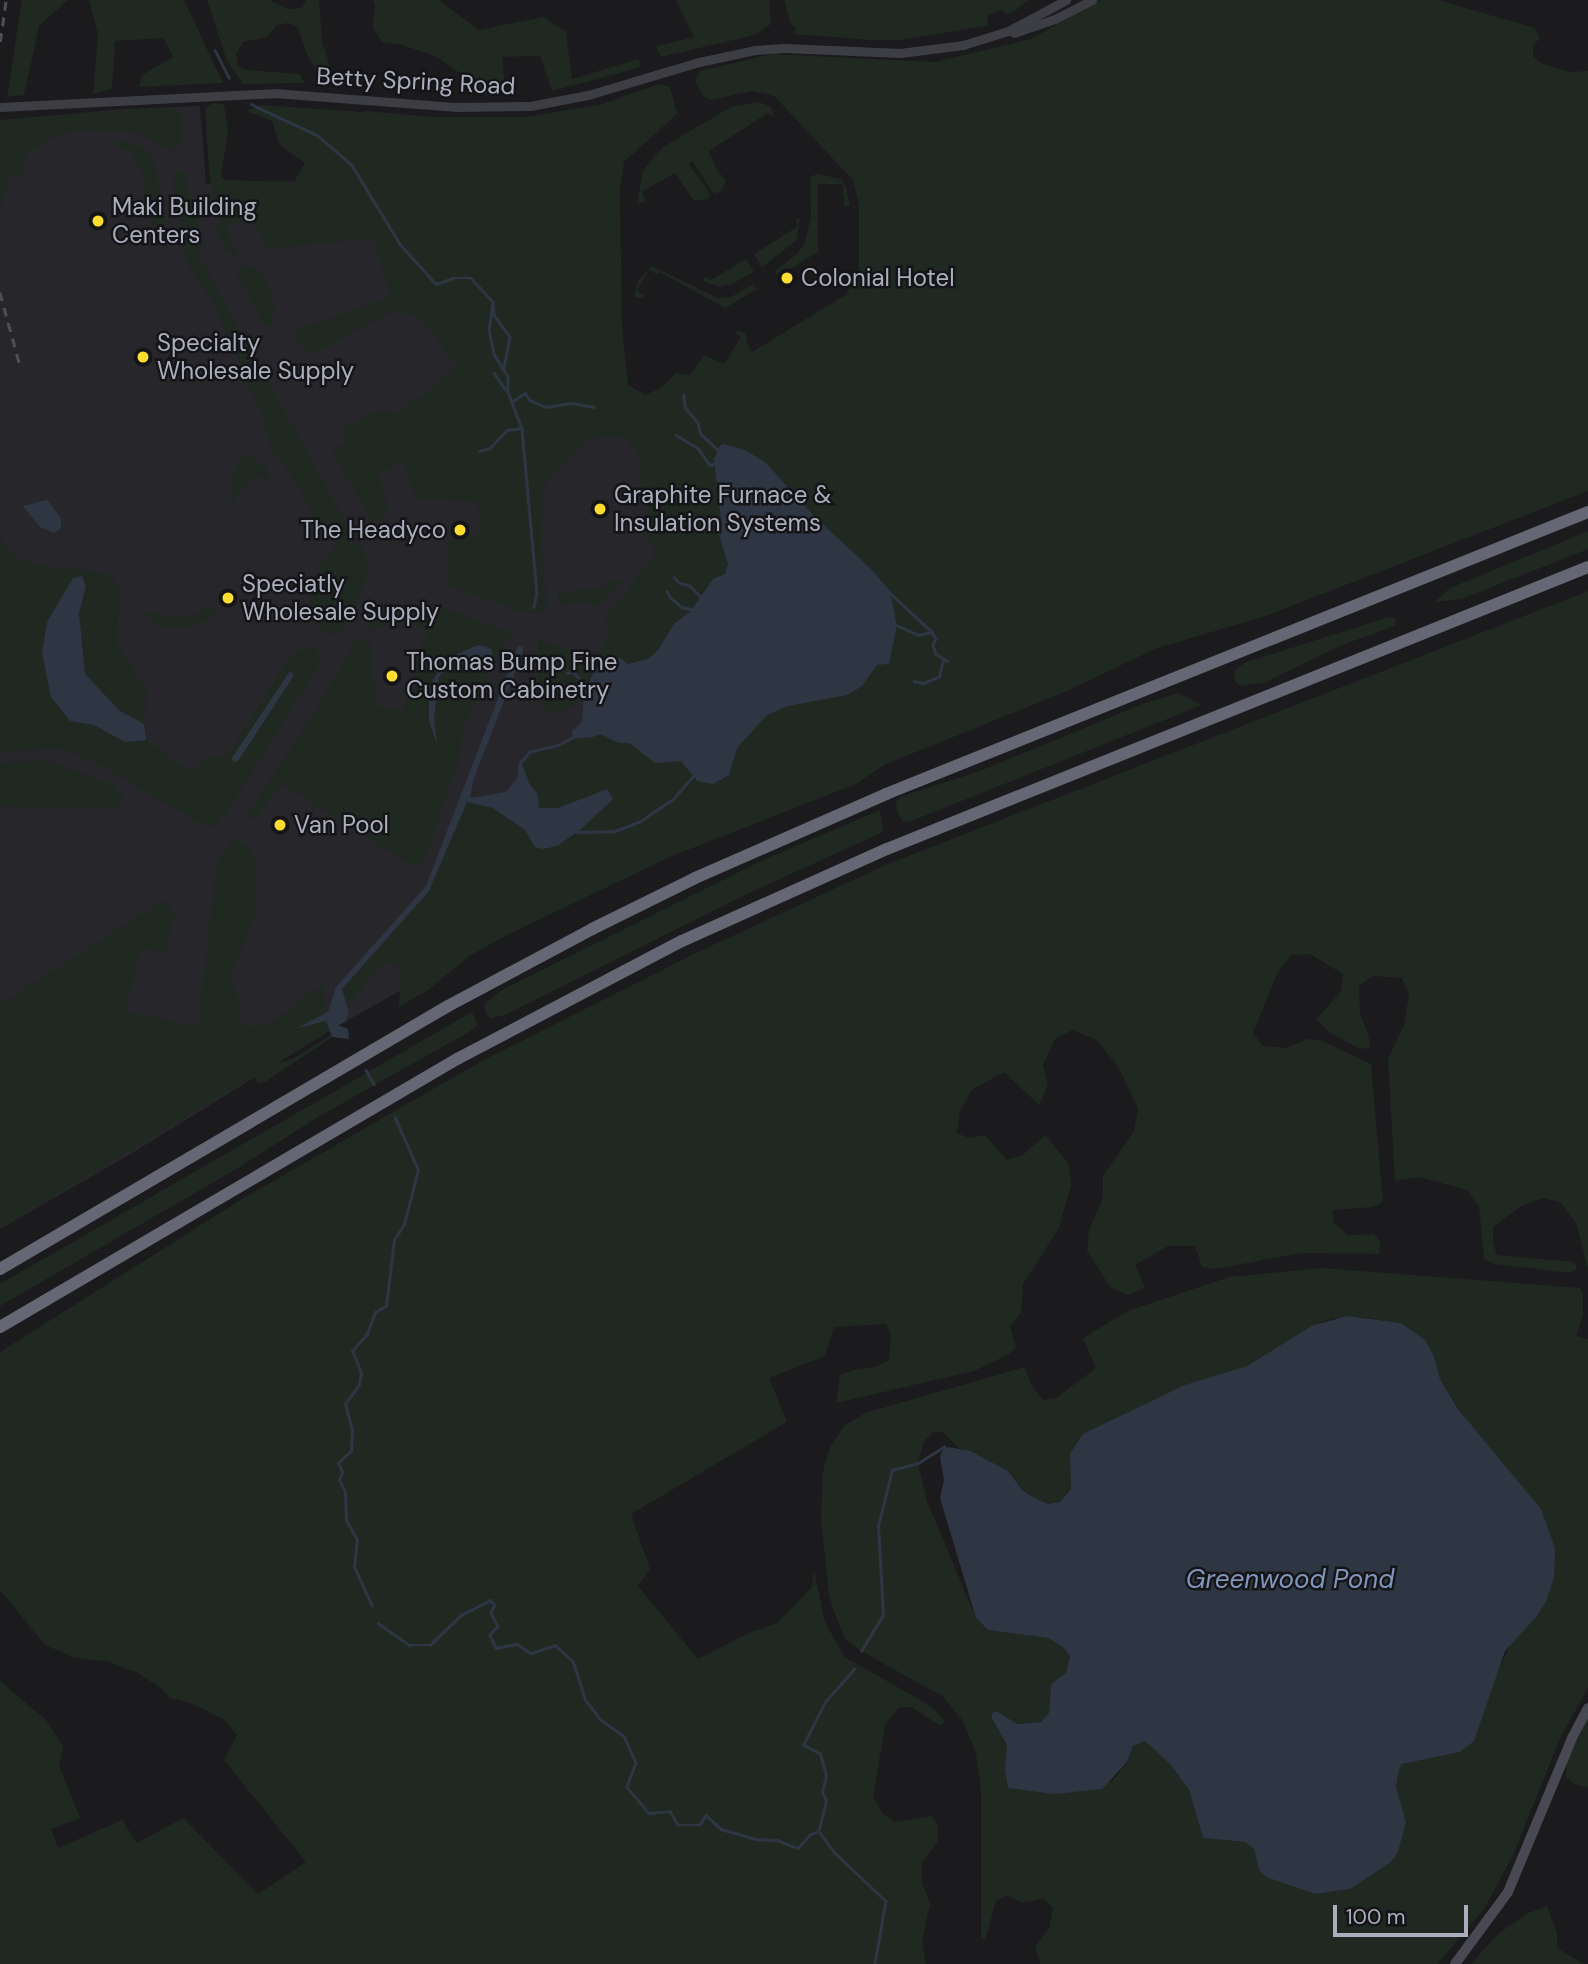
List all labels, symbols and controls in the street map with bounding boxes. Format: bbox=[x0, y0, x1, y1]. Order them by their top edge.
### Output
street label: Betty Spring Road bbox=[316, 61, 516, 101]
place label: Maki Building Centers bbox=[112, 193, 257, 249]
marker: Maki Building Centers bbox=[90, 213, 106, 229]
place label: Colonial Hotel bbox=[801, 264, 955, 292]
marker: Colonial Hotel bbox=[779, 270, 795, 286]
place label: Specialty Wholesale Supply bbox=[157, 329, 354, 385]
marker: Specialty Wholesale Supply bbox=[135, 349, 151, 365]
place label: Graphite Furnace & Insulation Systems bbox=[614, 481, 831, 537]
marker: Graphite Furnace & Insulation Systems bbox=[592, 501, 608, 517]
place label: The Headyco bbox=[300, 516, 446, 544]
marker: The Headyco bbox=[452, 522, 468, 538]
place label: Speciatly Wholesale Supply bbox=[242, 570, 439, 626]
marker: Speciatly Wholesale Supply bbox=[220, 590, 236, 606]
place label: Thomas Bump Fine Custom Cabinetry bbox=[406, 648, 617, 704]
marker: Thomas Bump Fine Custom Cabinetry bbox=[384, 668, 400, 684]
place label: Van Pool bbox=[294, 811, 389, 839]
marker: Van Pool bbox=[272, 817, 288, 833]
water label: Greenwood Pond bbox=[1186, 1564, 1394, 1596]
scale bar bbox=[1336, 1890, 1471, 1934]
text: 100 m bbox=[1346, 1903, 1406, 1931]

